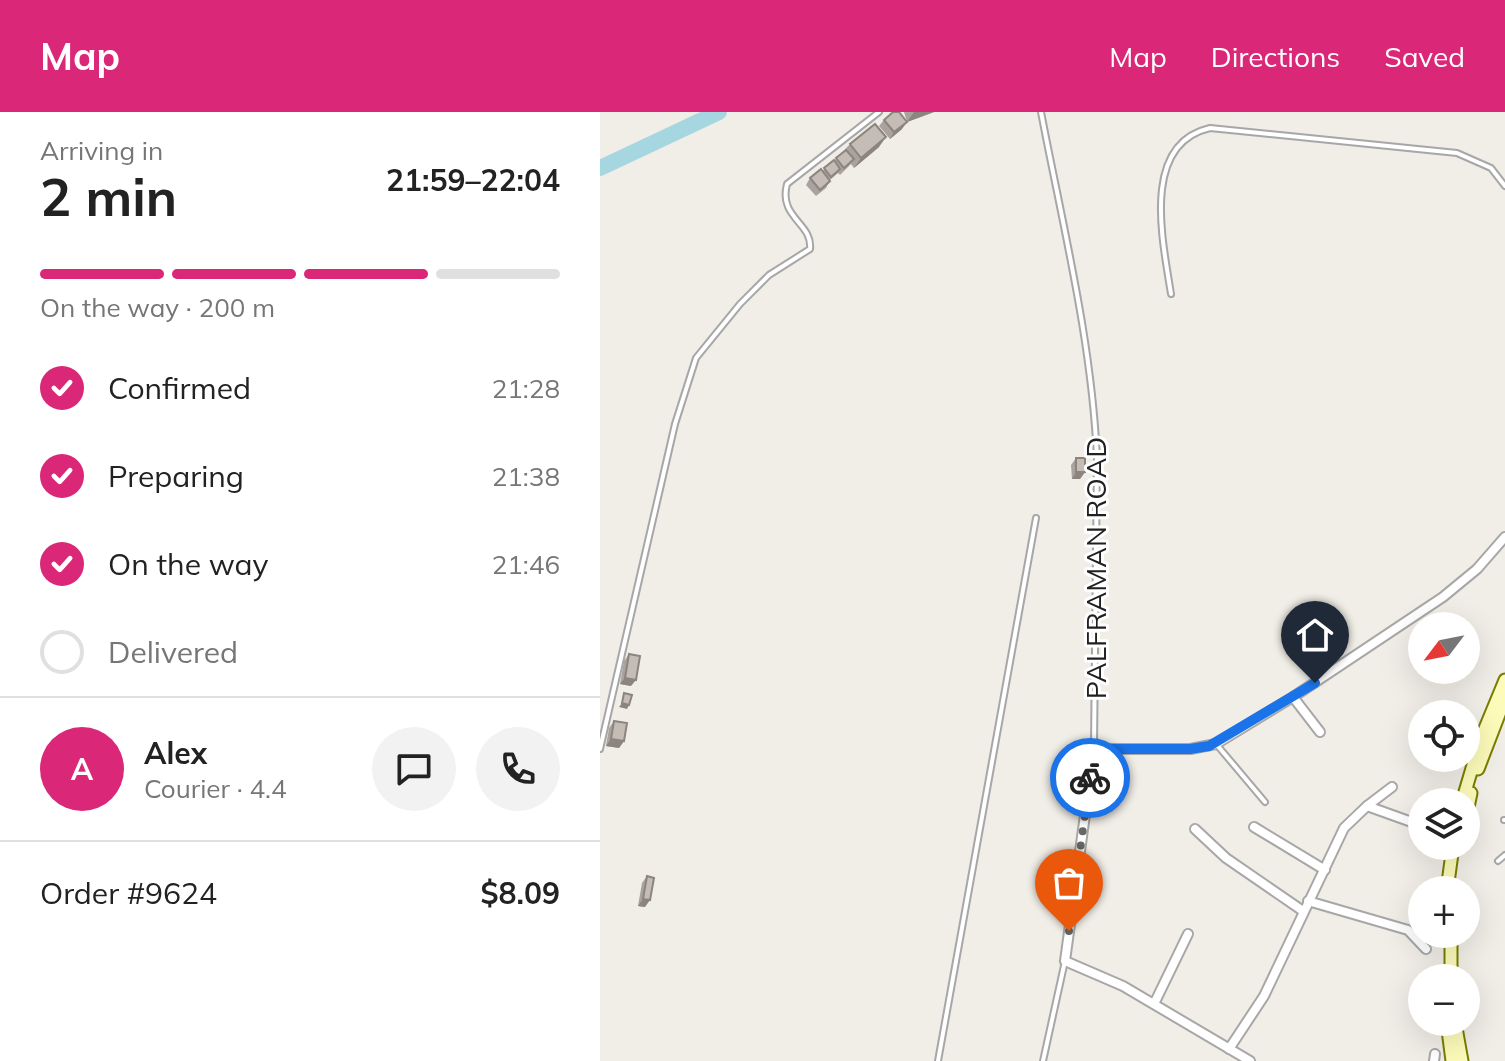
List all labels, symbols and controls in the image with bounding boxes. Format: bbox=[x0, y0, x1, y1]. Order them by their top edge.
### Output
text: Map bbox=[40, 32, 120, 80]
text: Map bbox=[1109, 39, 1167, 74]
text: Directions bbox=[1211, 39, 1340, 74]
text: Saved bbox=[1384, 39, 1465, 74]
text: Arriving in bbox=[40, 134, 163, 167]
text: 21:59–22:04 bbox=[386, 161, 560, 199]
text: 2 min bbox=[40, 164, 177, 229]
text: On the way · 200 m bbox=[40, 291, 275, 324]
icon: check bbox=[40, 366, 84, 410]
text: Confirmed bbox=[108, 369, 251, 407]
text: 21:28 bbox=[492, 372, 560, 405]
street label: PALFRAMAN ROAD bbox=[1078, 437, 1113, 699]
icon: check bbox=[40, 454, 84, 498]
text: Preparing bbox=[108, 457, 244, 495]
text: 21:38 bbox=[492, 460, 560, 493]
icon: check bbox=[40, 542, 84, 586]
text: On the way bbox=[108, 545, 268, 583]
text: 21:46 bbox=[492, 548, 560, 581]
pin bbox=[1281, 601, 1349, 683]
north arrow bbox=[1408, 612, 1480, 684]
map controls bbox=[1408, 612, 1480, 1036]
icon: home bbox=[1293, 613, 1337, 657]
text: Delivered bbox=[108, 633, 238, 671]
button: locate bbox=[1408, 700, 1480, 772]
button: chat bbox=[372, 727, 456, 811]
button: phone bbox=[476, 727, 560, 811]
text: Alex bbox=[144, 734, 207, 772]
courier bbox=[1050, 738, 1130, 818]
text: A bbox=[71, 750, 93, 788]
icon: bike bbox=[1068, 756, 1112, 800]
text: Courier · 4.4 bbox=[144, 772, 287, 805]
button: layers bbox=[1408, 788, 1480, 860]
pin bbox=[1035, 849, 1103, 931]
icon: bag bbox=[1047, 861, 1091, 905]
text: Order #9624 bbox=[40, 874, 217, 912]
text: $8.09 bbox=[481, 874, 560, 912]
button: + bbox=[1408, 876, 1480, 948]
button: − bbox=[1408, 964, 1480, 1036]

